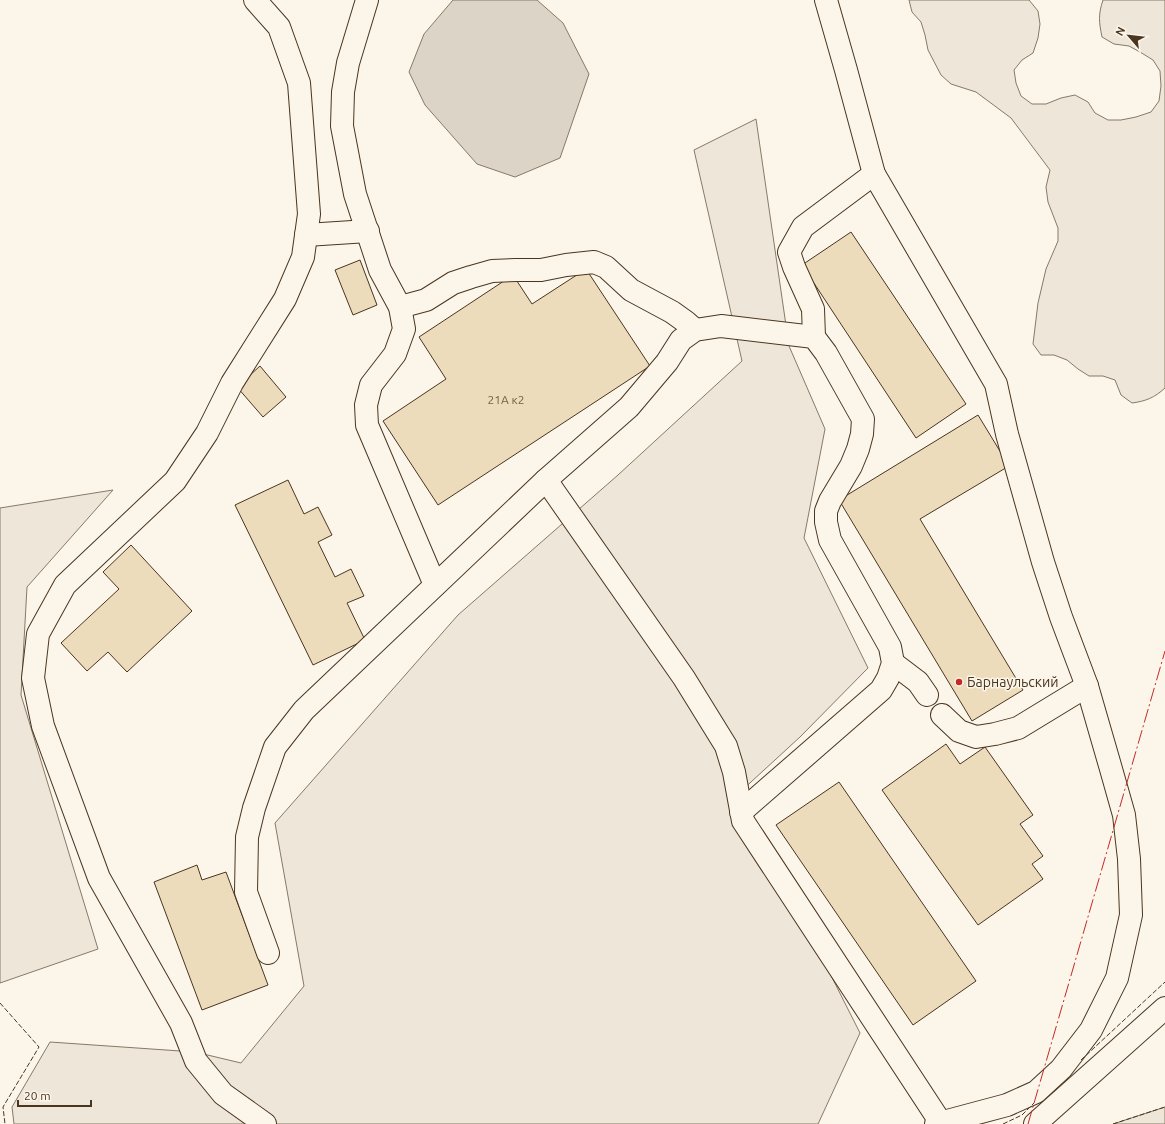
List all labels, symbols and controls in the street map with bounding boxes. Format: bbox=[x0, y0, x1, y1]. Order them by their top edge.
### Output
north arrow bbox=[1109, 16, 1149, 56]
text: N bbox=[1113, 25, 1127, 38]
house number: 21А к2 bbox=[487, 393, 525, 406]
place label: Барнаульский bbox=[967, 674, 1059, 690]
marker: Барнаульский bbox=[954, 677, 964, 687]
scale bar bbox=[18, 1082, 91, 1108]
text: 20 m bbox=[24, 1089, 51, 1102]

